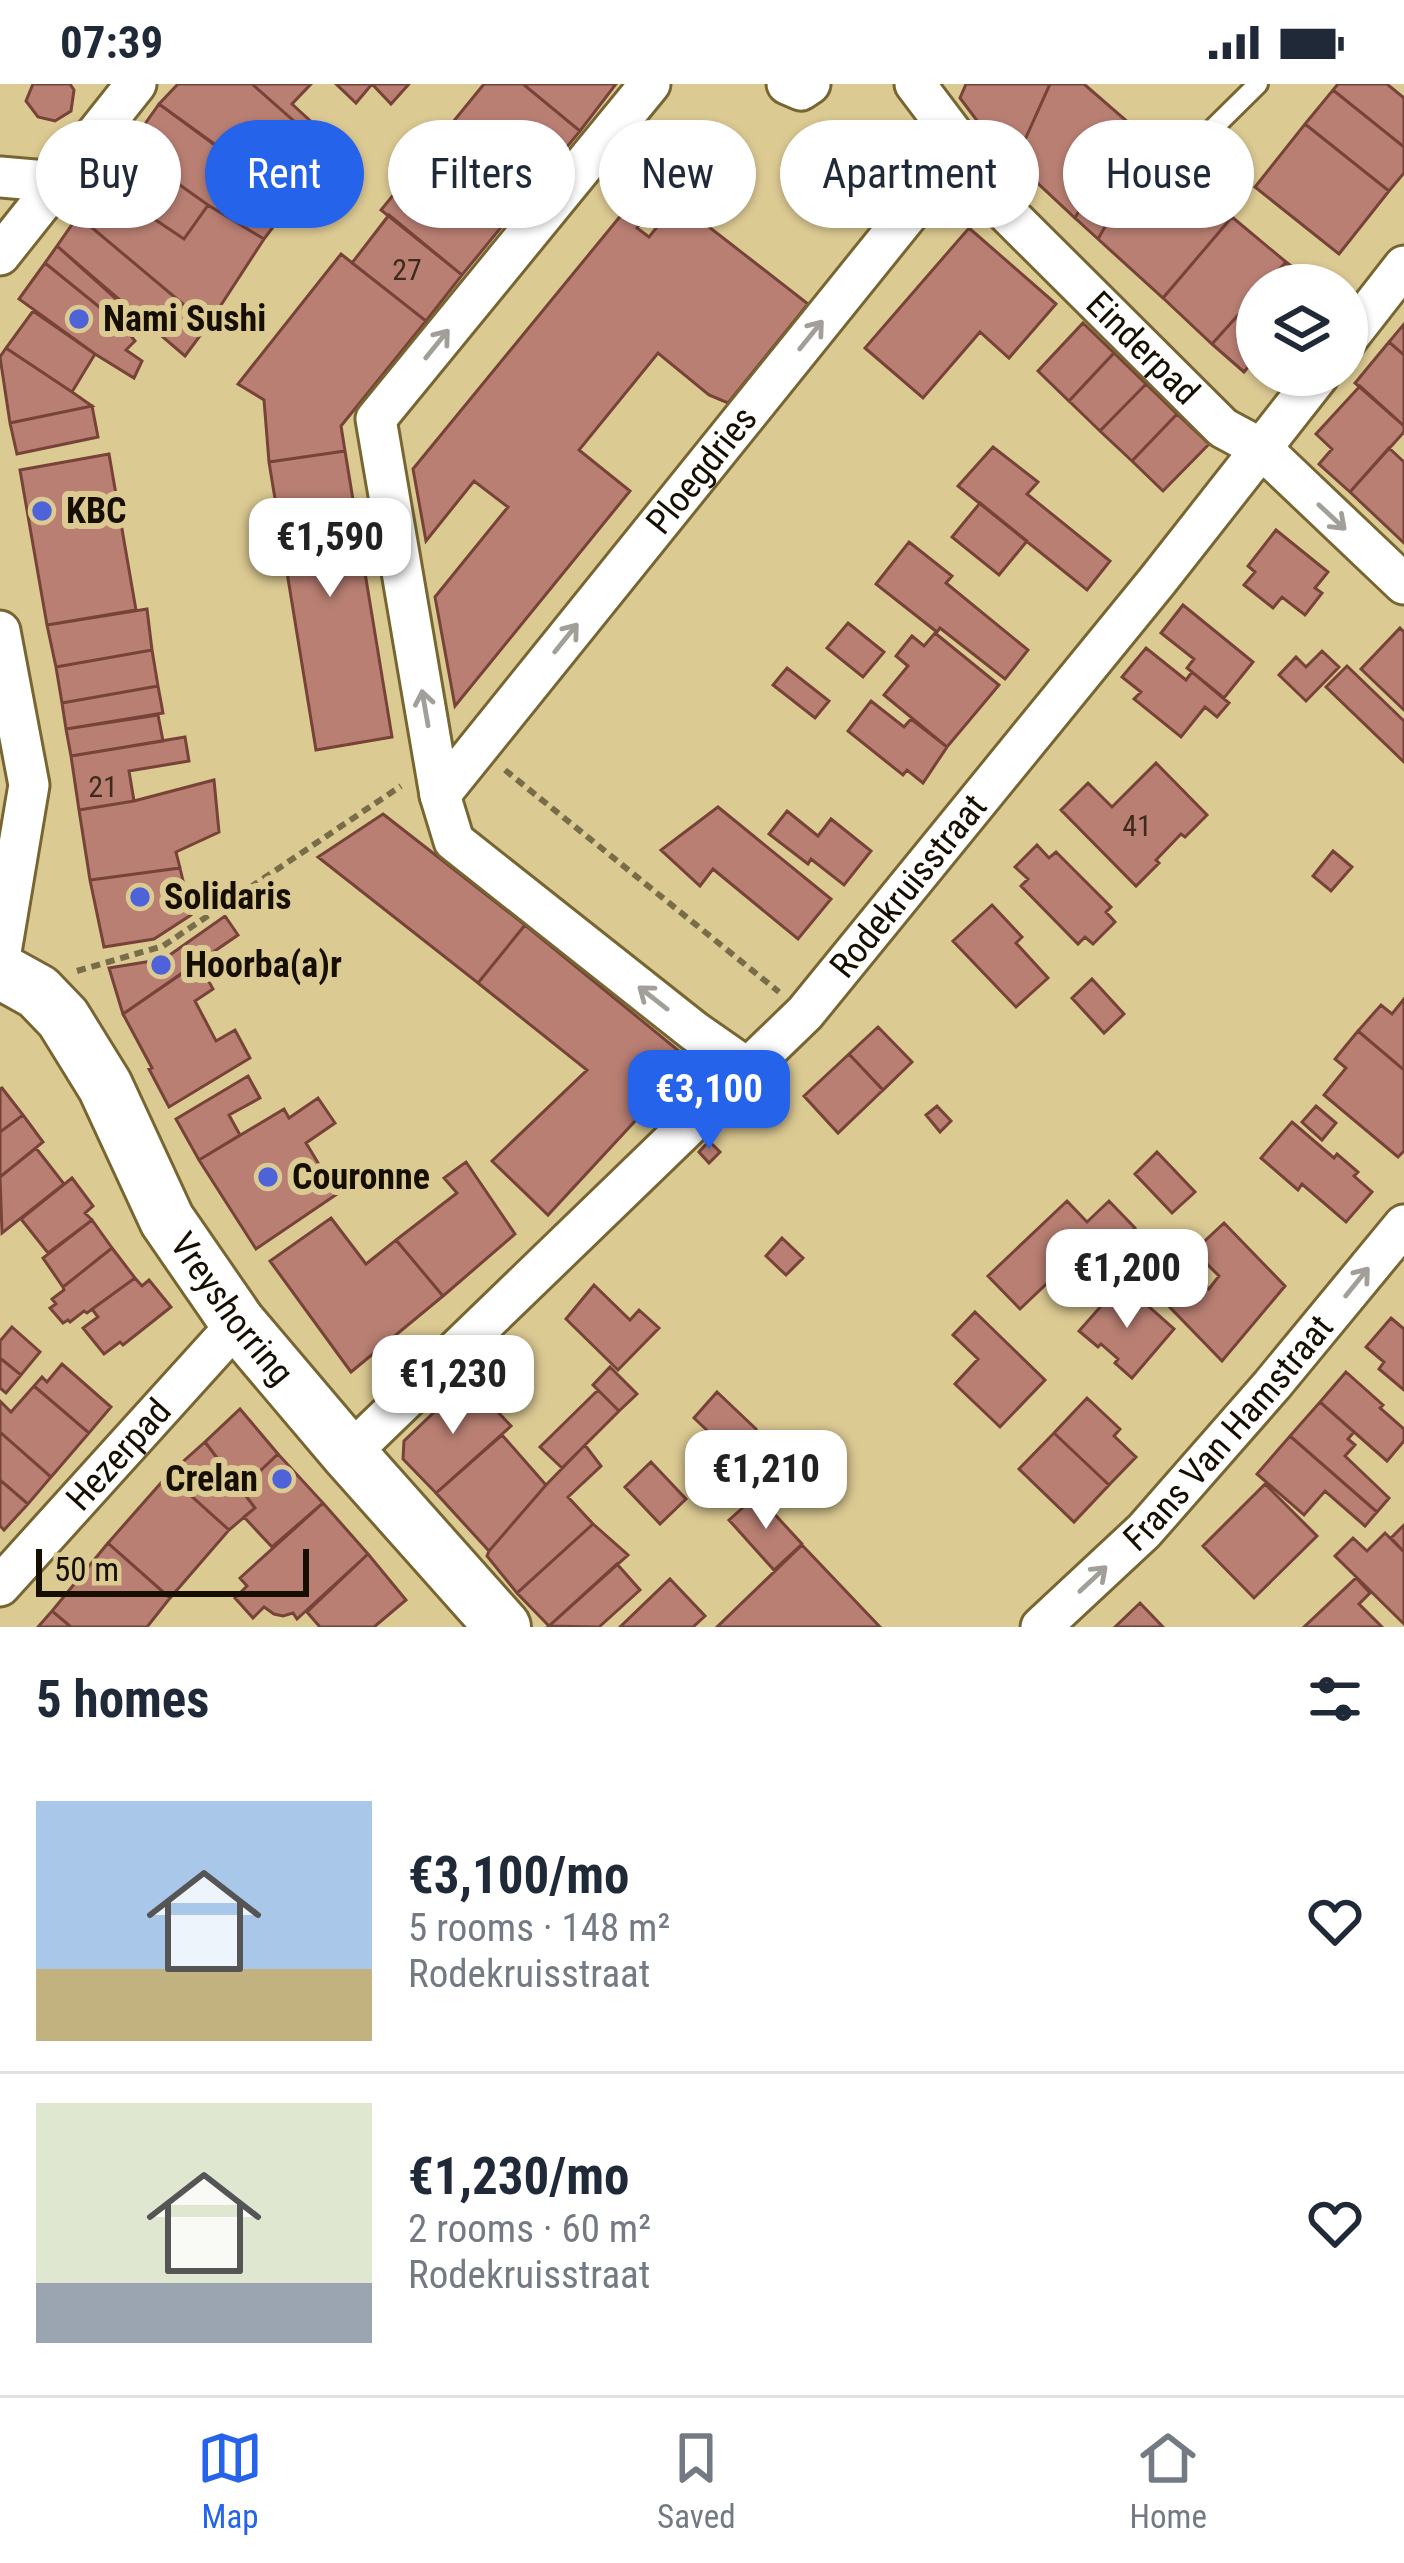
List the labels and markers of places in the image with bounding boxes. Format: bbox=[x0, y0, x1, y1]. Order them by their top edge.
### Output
place label: Nami Sushi bbox=[103, 298, 266, 340]
marker: Nami Sushi bbox=[66, 306, 92, 332]
place label: KBC bbox=[66, 490, 127, 532]
marker: KBC bbox=[29, 498, 55, 524]
pin: €1,590 bbox=[232, 498, 428, 600]
place label: Solidaris bbox=[164, 876, 292, 918]
marker: Solidaris bbox=[127, 884, 153, 910]
place label: Hoorba(a)r bbox=[185, 944, 342, 986]
marker: Hoorba(a)r bbox=[148, 952, 174, 978]
pin: €3,100 bbox=[611, 1050, 807, 1152]
place label: Couronne bbox=[292, 1156, 430, 1198]
marker: Couronne bbox=[255, 1164, 281, 1190]
pin: €1,200 bbox=[1029, 1229, 1225, 1331]
pin: €1,230 bbox=[355, 1335, 551, 1437]
pin: €1,210 bbox=[668, 1430, 864, 1532]
place label: Crelan bbox=[165, 1458, 258, 1500]
marker: Crelan bbox=[269, 1466, 295, 1492]

